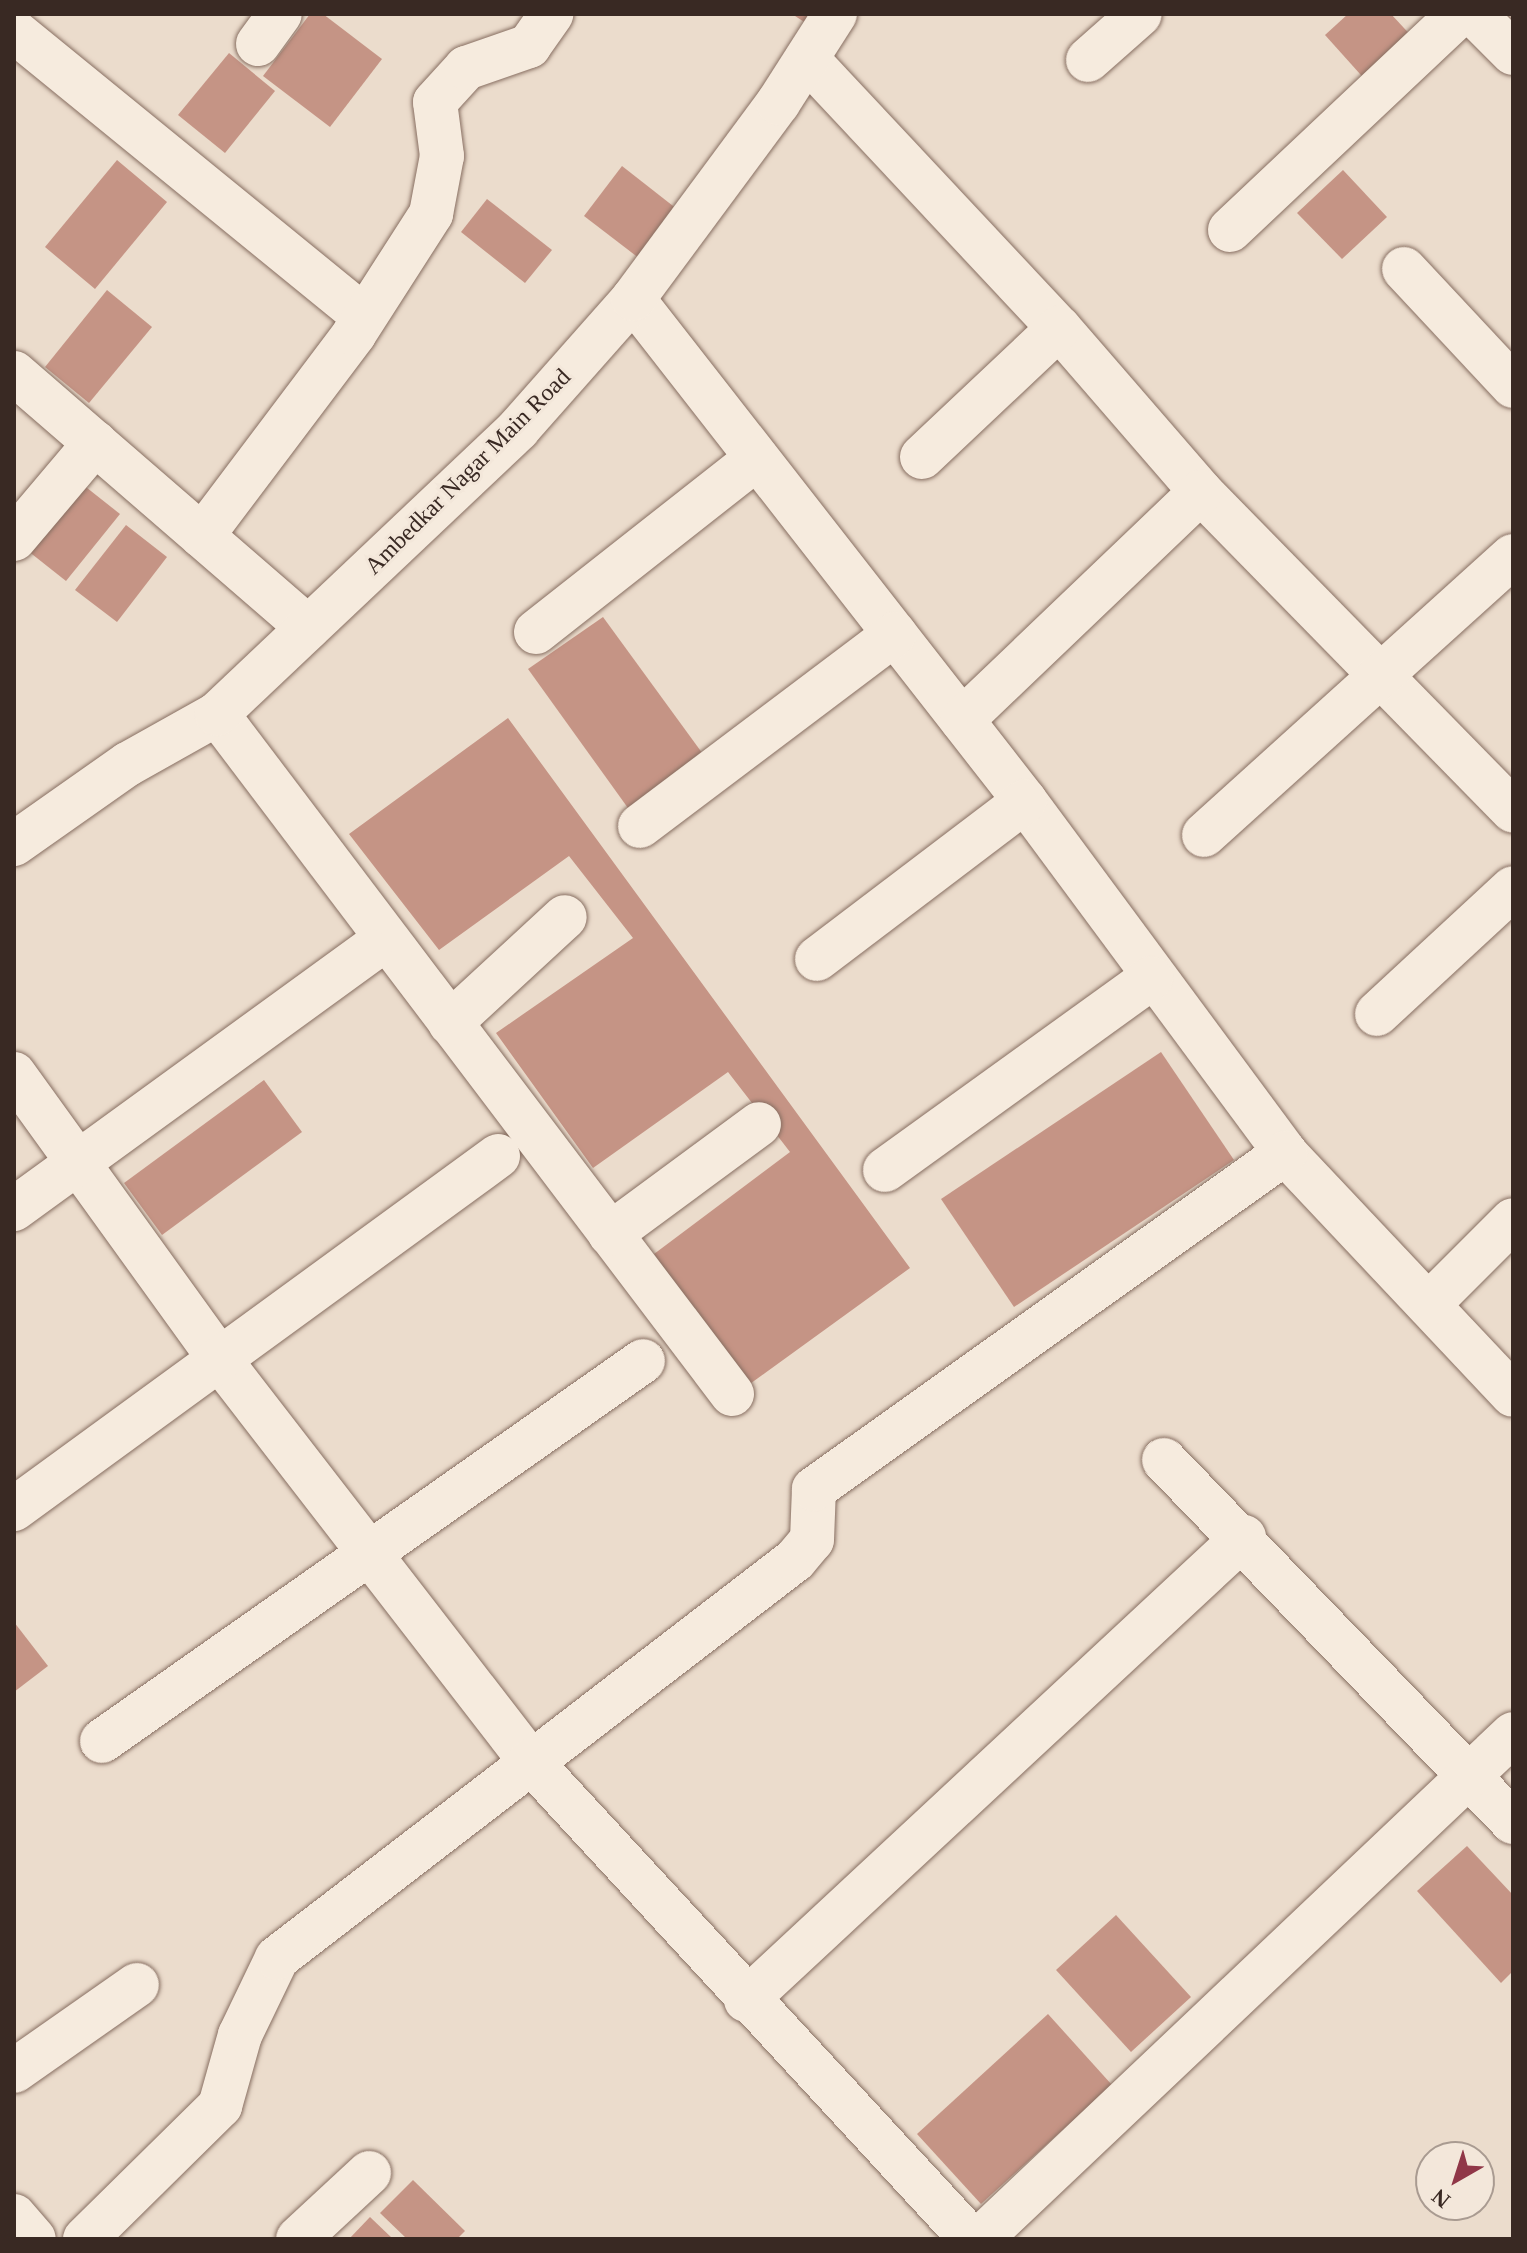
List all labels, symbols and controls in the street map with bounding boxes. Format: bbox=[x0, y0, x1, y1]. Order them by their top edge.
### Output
street label: Ambedkar Nagar Main Road bbox=[359, 363, 577, 581]
north arrow bbox=[1415, 2141, 1495, 2221]
text: N bbox=[1427, 2184, 1455, 2213]

